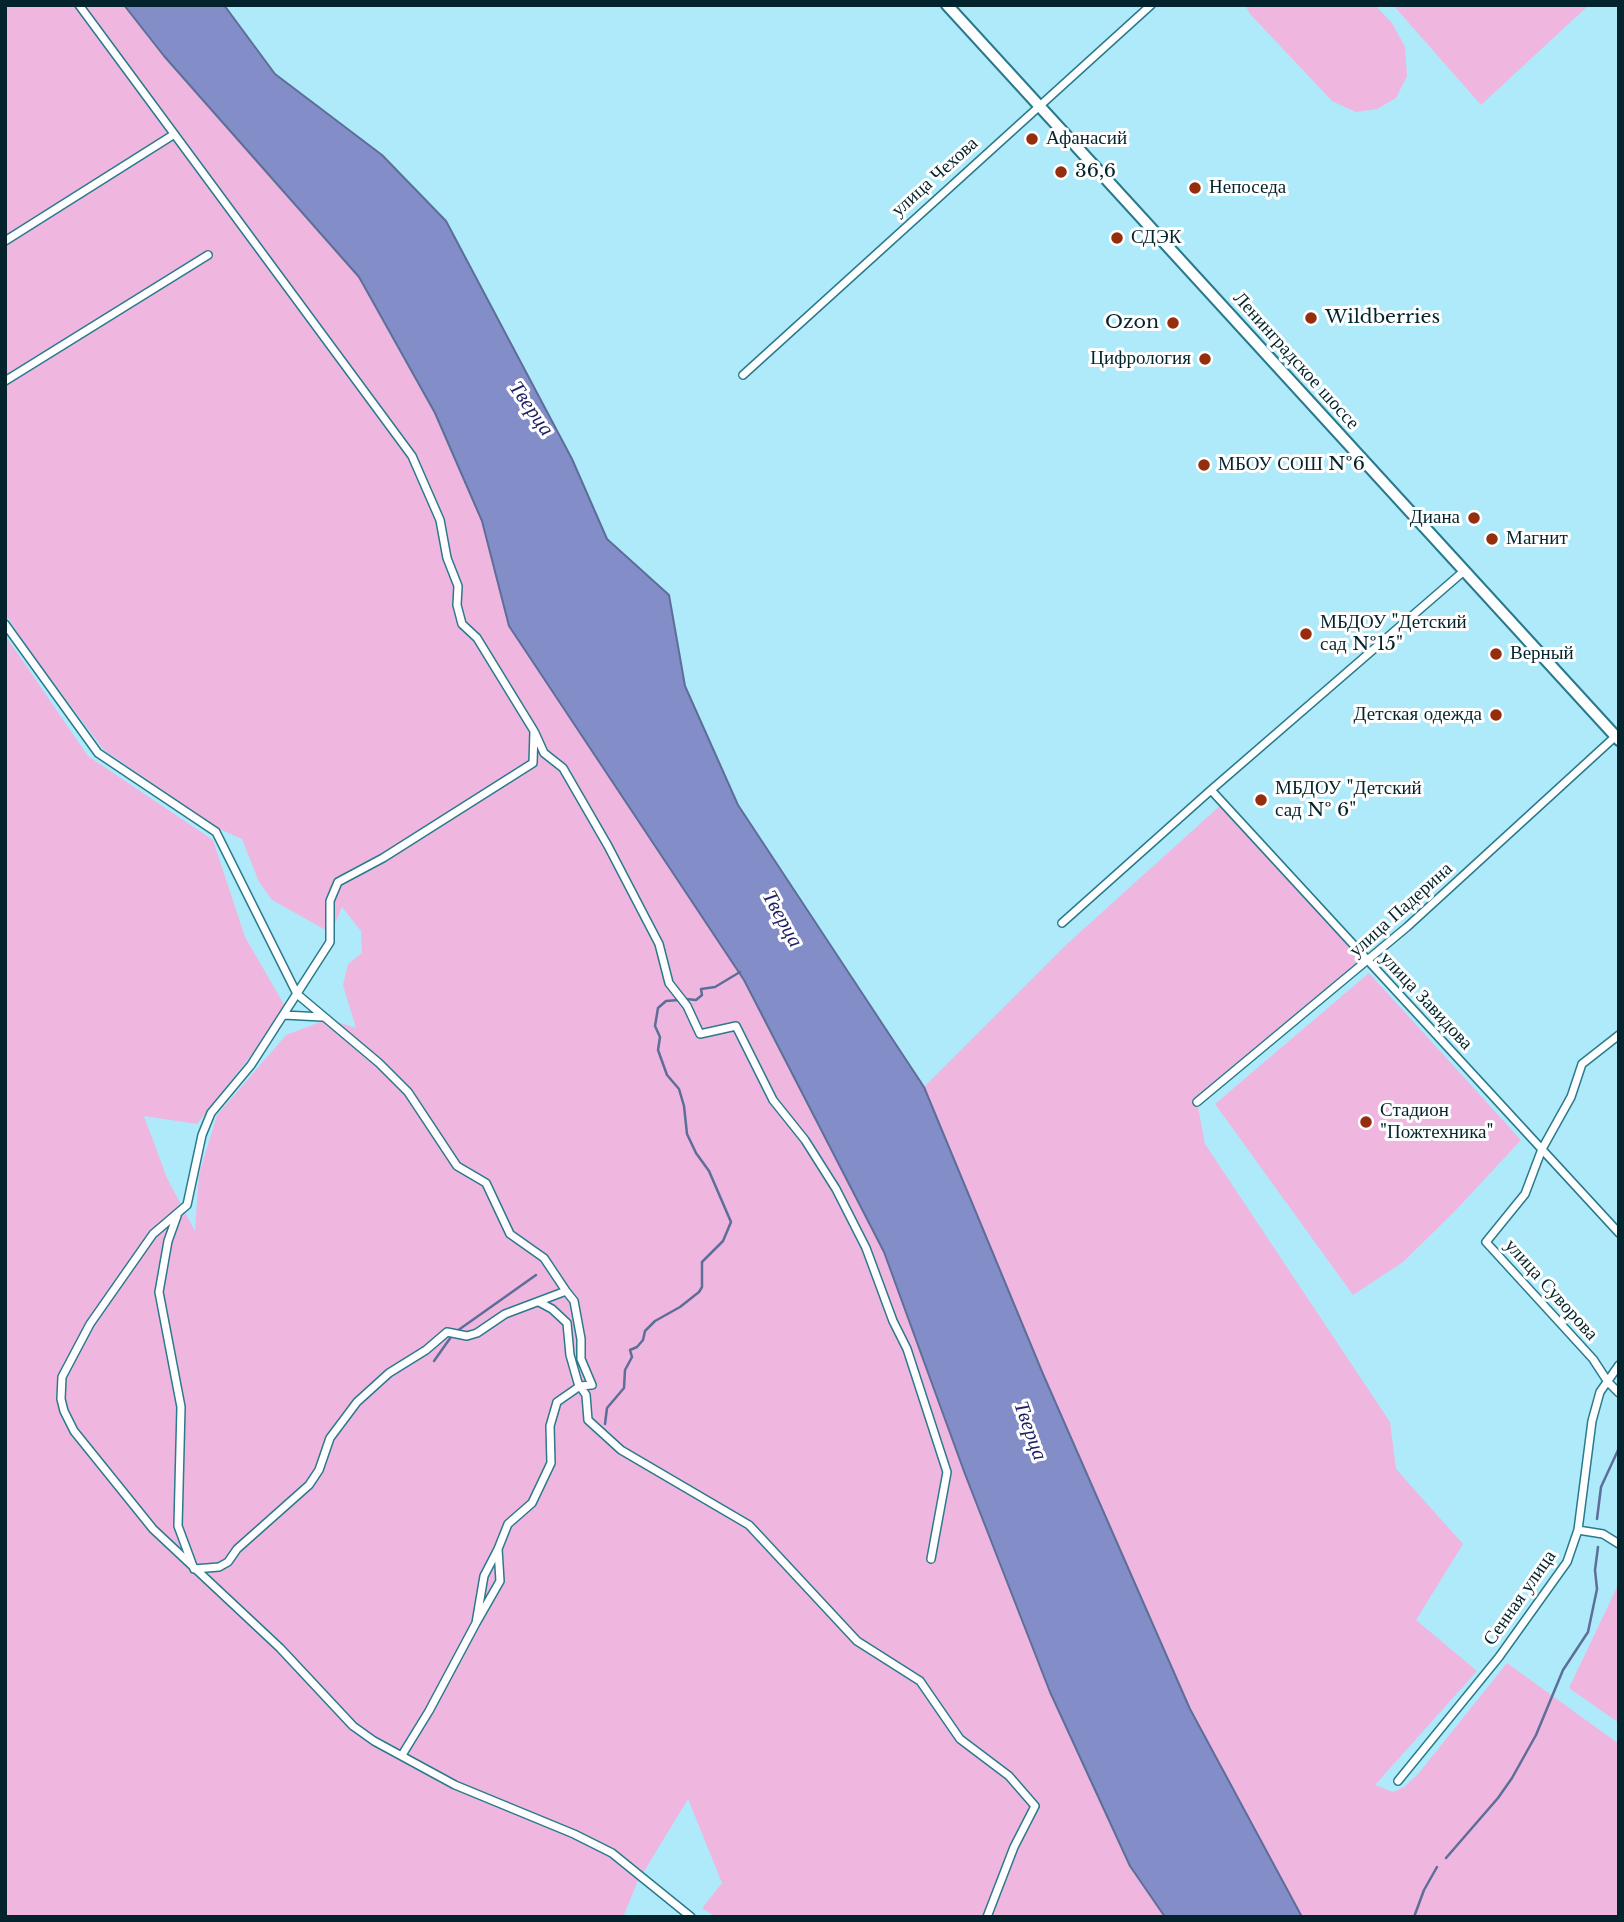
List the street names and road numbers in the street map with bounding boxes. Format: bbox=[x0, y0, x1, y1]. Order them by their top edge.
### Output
street label: улица Чехова bbox=[887, 132, 983, 222]
street label: Ленинградское шоссе bbox=[1228, 287, 1364, 435]
street label: улица Падерина bbox=[1345, 858, 1457, 962]
street label: улица Завидова bbox=[1375, 947, 1477, 1055]
street label: улица Суворова bbox=[1500, 1235, 1602, 1345]
street label: Сенная улица bbox=[1479, 1546, 1561, 1650]

